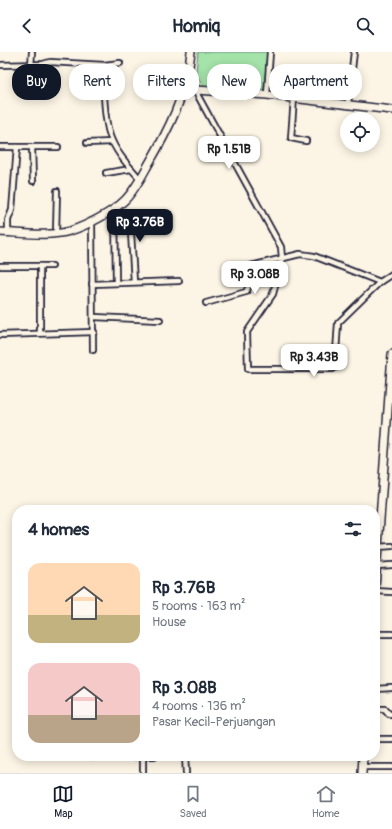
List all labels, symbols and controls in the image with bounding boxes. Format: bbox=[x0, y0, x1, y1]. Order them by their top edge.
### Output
icon: back bbox=[16, 15, 38, 37]
text: Homiq bbox=[172, 15, 220, 38]
icon: search bbox=[354, 15, 376, 37]
chip: Buy bbox=[12, 64, 61, 100]
chip: Rent bbox=[69, 64, 125, 100]
chip: Filters bbox=[133, 64, 199, 100]
chip: New bbox=[207, 64, 261, 100]
chip: Apartment bbox=[269, 64, 362, 100]
map controls bbox=[340, 112, 380, 152]
button: locate bbox=[340, 112, 380, 152]
pin: Rp 1.51B bbox=[188, 136, 270, 170]
text: Rp 1.51B bbox=[207, 141, 251, 157]
pin: Rp 3.76B bbox=[99, 209, 181, 243]
text: Rp 3.76B bbox=[116, 214, 164, 230]
pin: Rp 3.08B bbox=[214, 261, 296, 295]
text: Rp 3.08B bbox=[230, 266, 280, 282]
pin: Rp 3.43B bbox=[273, 344, 355, 378]
text: Rp 3.43B bbox=[290, 349, 338, 365]
icon: filters bbox=[342, 518, 364, 540]
text: 4 homes bbox=[28, 519, 89, 540]
text: Rp 3.76B bbox=[152, 577, 215, 598]
icon: home bbox=[60, 579, 108, 627]
text: 5 rooms · 163 m² bbox=[152, 598, 246, 614]
text: House bbox=[152, 614, 186, 630]
text: Rp 3.08B bbox=[152, 677, 217, 698]
icon: home bbox=[60, 679, 108, 727]
text: 4 rooms · 136 m² bbox=[152, 698, 246, 714]
text: Pasar Kecil-Perjuangan bbox=[152, 714, 276, 730]
tab: Map bbox=[52, 783, 74, 820]
tab: Saved bbox=[179, 783, 207, 820]
tab: Home bbox=[312, 783, 339, 820]

